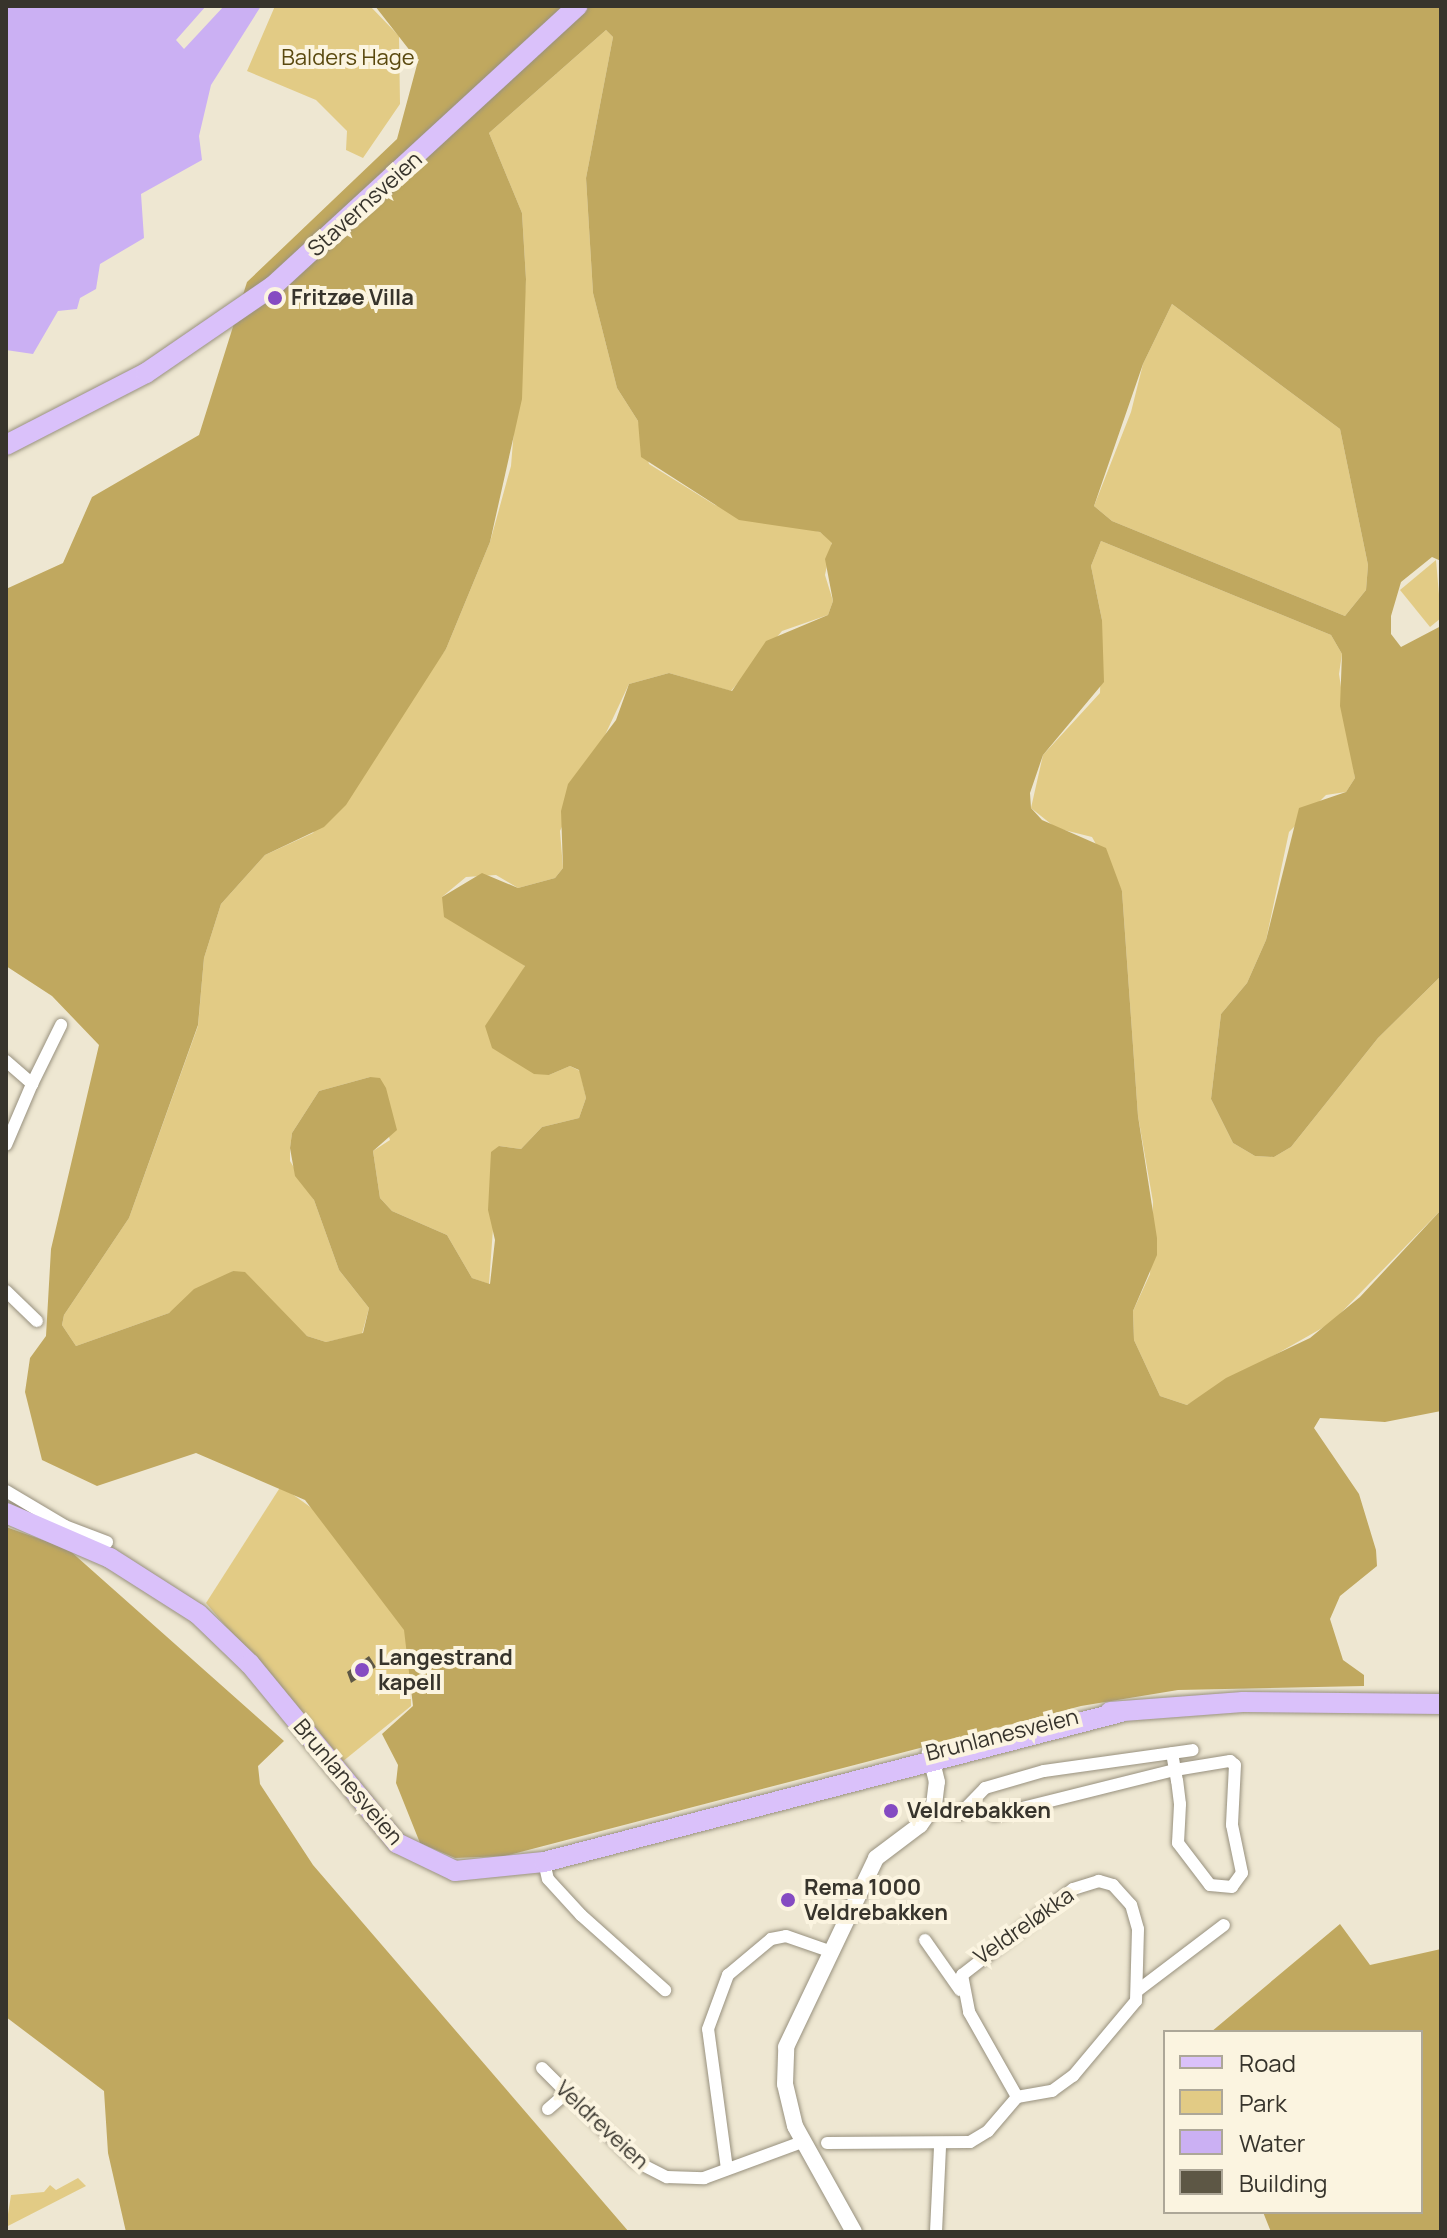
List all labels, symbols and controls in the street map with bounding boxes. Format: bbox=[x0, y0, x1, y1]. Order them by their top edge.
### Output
park label: Balders Hage bbox=[281, 45, 415, 71]
street label: Stavernsveien bbox=[303, 146, 427, 262]
place label: Fritzøe Villa bbox=[291, 285, 414, 311]
marker: Fritzøe Villa bbox=[266, 289, 284, 307]
place label: Langestrand kapell bbox=[378, 1644, 513, 1696]
marker: Langestrand kapell bbox=[353, 1661, 371, 1679]
street label: Brunlanesveien bbox=[923, 1703, 1081, 1767]
street label: Brunlanesveien bbox=[288, 1714, 408, 1850]
place label: Veldrebakken bbox=[907, 1798, 1051, 1824]
marker: Veldrebakken bbox=[882, 1802, 900, 1820]
place label: Rema 1000 Veldrebakken bbox=[804, 1874, 948, 1926]
street label: Veldreløkka bbox=[969, 1882, 1079, 1970]
marker: Rema 1000 Veldrebakken bbox=[779, 1891, 797, 1909]
legend bbox=[1163, 2030, 1423, 2214]
text: Road bbox=[1239, 2046, 1296, 2079]
street label: Veldreveien bbox=[550, 2075, 654, 2175]
text: Park bbox=[1239, 2086, 1287, 2119]
text: Water bbox=[1239, 2126, 1306, 2159]
text: Building bbox=[1239, 2166, 1327, 2199]

